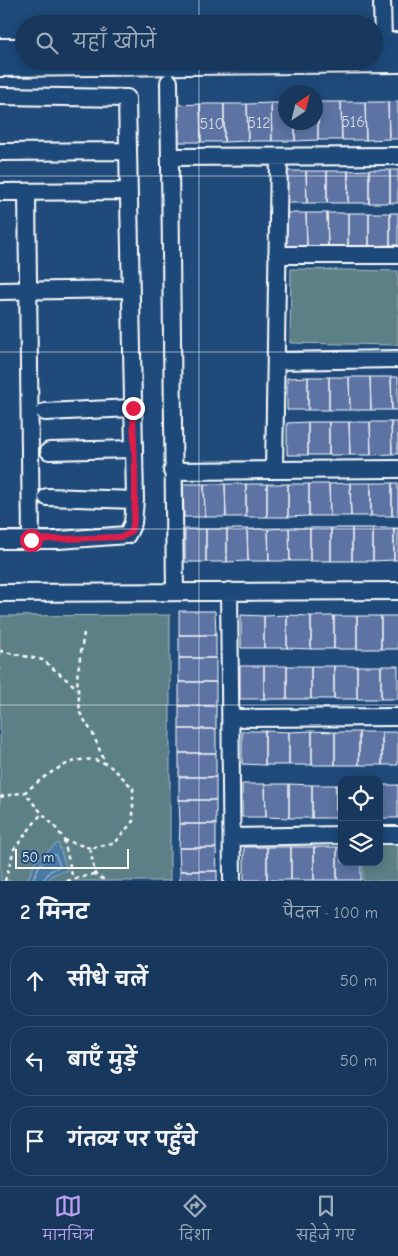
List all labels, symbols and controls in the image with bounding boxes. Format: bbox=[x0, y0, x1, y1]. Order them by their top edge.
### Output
search box bbox=[15, 15, 383, 70]
icon: search bbox=[33, 29, 61, 57]
text: यहाँ खोजें bbox=[73, 31, 156, 53]
north arrow bbox=[278, 85, 323, 130]
house number: 516 bbox=[341, 113, 365, 131]
house number: 512 bbox=[247, 114, 271, 132]
house number: 510 bbox=[200, 115, 224, 133]
route end bbox=[122, 397, 145, 420]
route start bbox=[20, 529, 43, 552]
map controls bbox=[338, 776, 383, 866]
button: locate bbox=[338, 776, 383, 821]
button: layers bbox=[338, 821, 383, 866]
scale bar bbox=[15, 846, 129, 869]
text: 50 m bbox=[22, 849, 54, 866]
text: 2 मिनट bbox=[20, 900, 89, 924]
text: पैदल · 100 m bbox=[283, 904, 378, 922]
icon: ahead bbox=[21, 967, 49, 995]
text: सीधे चलें bbox=[68, 969, 148, 991]
text: 50 m bbox=[340, 972, 377, 990]
icon: left bbox=[21, 1047, 49, 1075]
text: बाएँ मुड़ें bbox=[68, 1049, 137, 1071]
text: 50 m bbox=[340, 1052, 377, 1070]
icon: arrive bbox=[21, 1127, 49, 1155]
text: गंतव्य पर पहुँचे bbox=[68, 1129, 197, 1151]
tab: मानचित्र bbox=[43, 1192, 94, 1251]
tab: दिशा bbox=[179, 1192, 211, 1251]
tab: सहेजे गए bbox=[296, 1192, 355, 1251]

